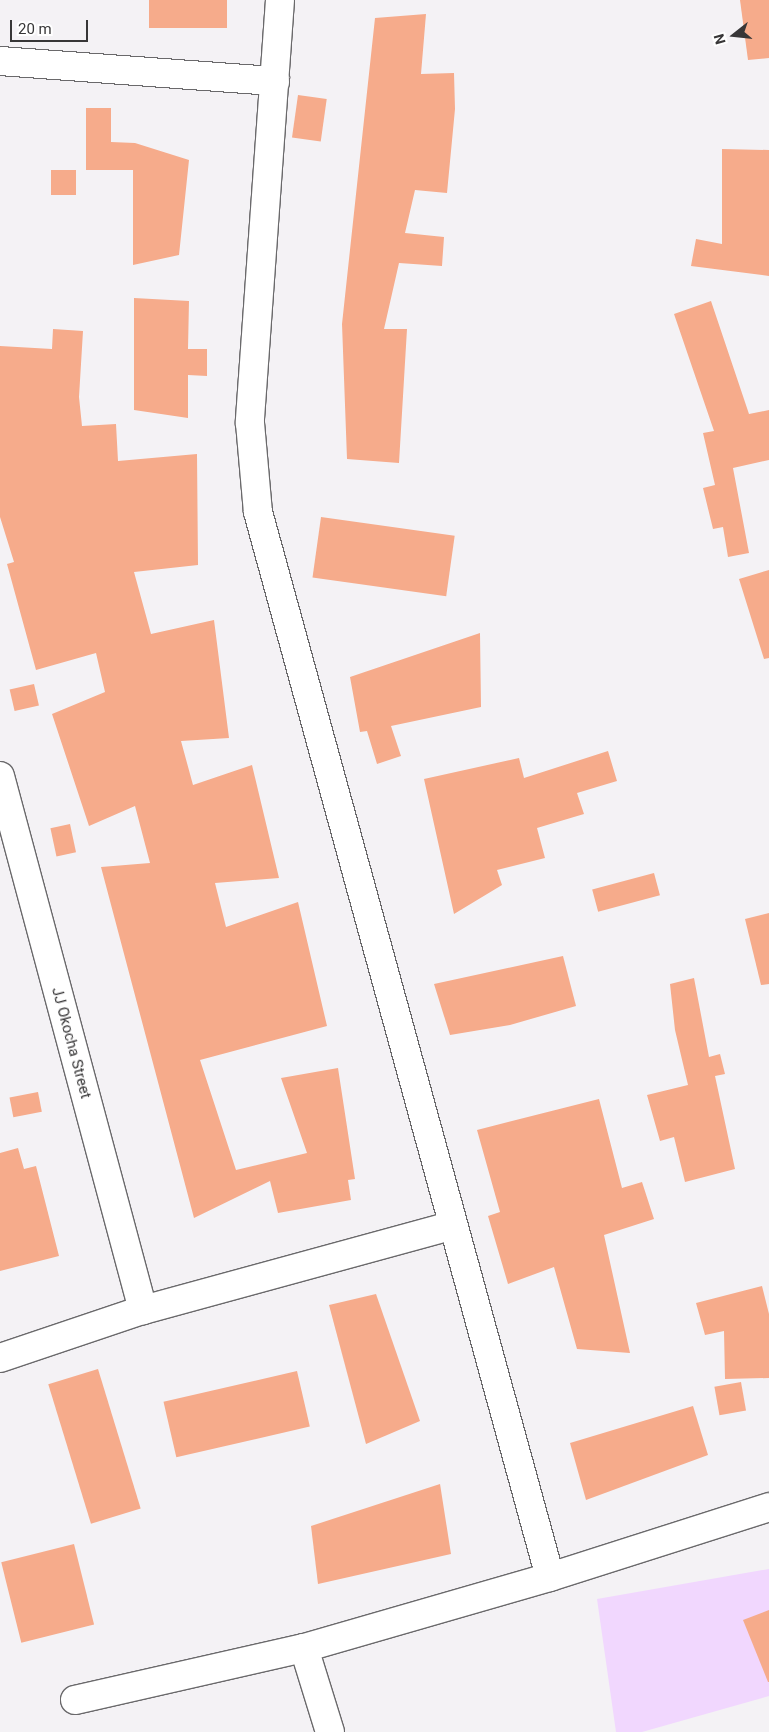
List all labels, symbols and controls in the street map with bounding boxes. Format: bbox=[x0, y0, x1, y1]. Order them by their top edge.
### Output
scale bar bbox=[12, 10, 90, 42]
north arrow bbox=[709, 10, 759, 60]
text: 20 m bbox=[18, 20, 52, 38]
text: N bbox=[711, 32, 729, 46]
street label: JJ Okocha Street bbox=[48, 985, 94, 1101]

